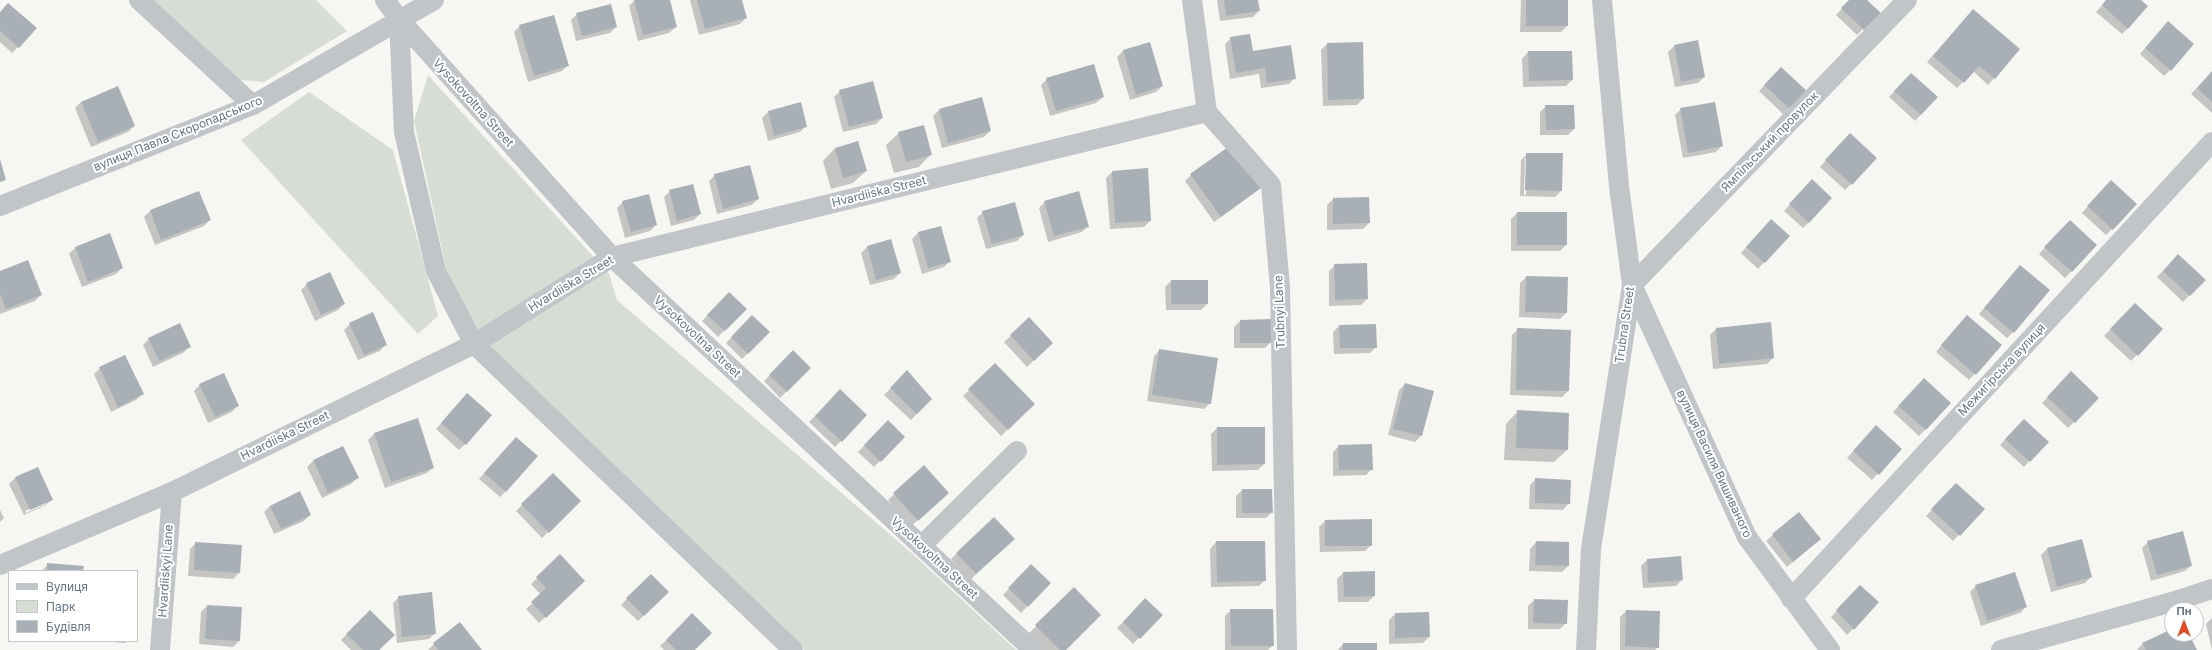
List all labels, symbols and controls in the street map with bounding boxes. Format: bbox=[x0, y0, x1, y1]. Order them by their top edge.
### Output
street label: Vysokovoltna Street bbox=[430, 56, 516, 150]
street label: Ямпільський провулок bbox=[1719, 89, 1821, 195]
street label: вулиця Павла Скоропадського bbox=[91, 93, 265, 175]
street label: Hvardiiska Street bbox=[830, 173, 928, 211]
street label: Hvardiiska Street bbox=[526, 253, 616, 315]
street label: Trubnyi Lane bbox=[1272, 275, 1288, 349]
street label: Trubna Street bbox=[1613, 286, 1637, 364]
street label: Vysokovoltna Street bbox=[651, 293, 743, 381]
street label: Межигірська вулиця bbox=[1955, 321, 2049, 419]
street label: вулиця Василя Вишиваного bbox=[1673, 388, 1755, 540]
street label: Hvardiiska Street bbox=[238, 408, 332, 464]
street label: Vysokovoltna Street bbox=[888, 514, 980, 602]
street label: Hvardiiskyi Lane bbox=[156, 524, 176, 618]
legend bbox=[8, 570, 138, 642]
text: Вулиця bbox=[46, 579, 88, 594]
text: Парк bbox=[46, 599, 76, 614]
north arrow bbox=[2164, 602, 2204, 642]
text: Пн bbox=[2176, 604, 2192, 618]
text: Будівля bbox=[46, 619, 91, 634]

